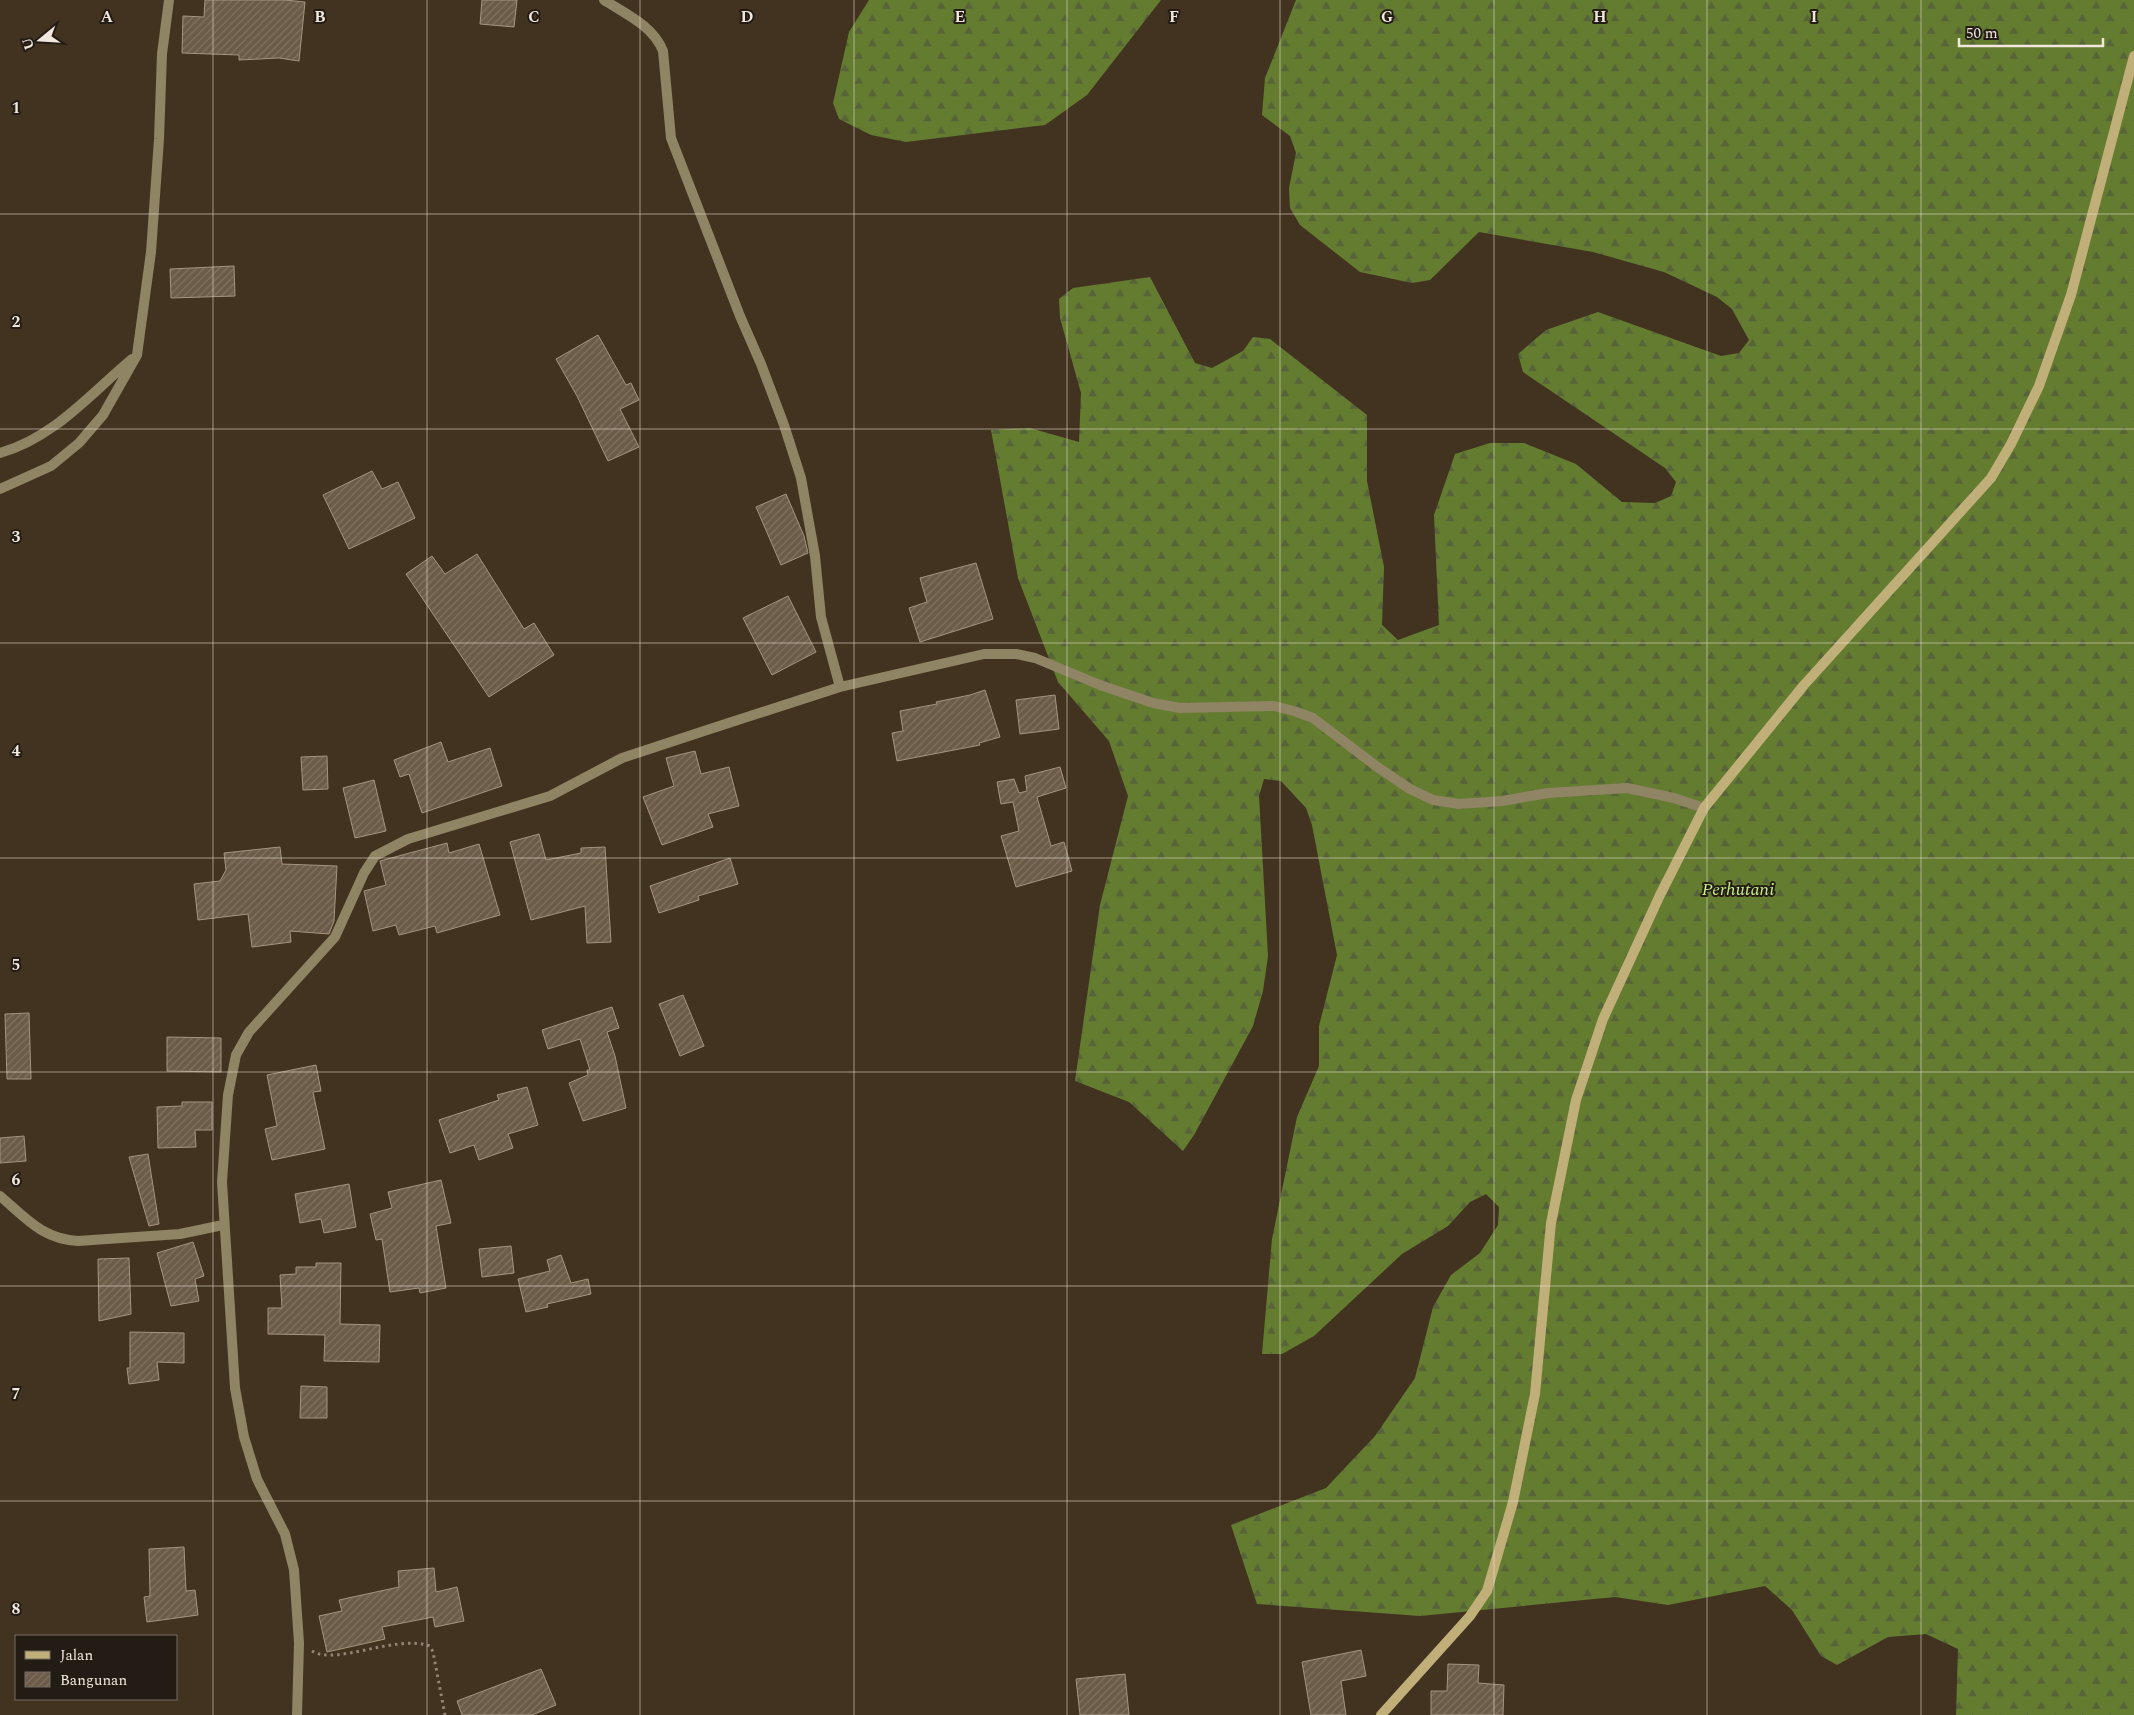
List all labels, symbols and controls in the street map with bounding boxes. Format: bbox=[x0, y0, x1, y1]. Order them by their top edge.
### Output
text: A bbox=[101, 5, 114, 29]
text: B bbox=[314, 5, 326, 29]
text: C bbox=[528, 5, 540, 29]
text: D bbox=[741, 5, 754, 29]
text: E bbox=[955, 5, 965, 29]
text: F bbox=[1169, 5, 1179, 29]
text: G bbox=[1381, 5, 1393, 29]
text: H bbox=[1593, 5, 1607, 29]
text: I bbox=[1811, 5, 1817, 29]
north arrow bbox=[15, 15, 65, 65]
scale bar bbox=[1959, 15, 2103, 47]
text: 50 m bbox=[1966, 22, 1998, 45]
text: U bbox=[16, 35, 40, 53]
text: 1 bbox=[12, 96, 20, 120]
text: 2 bbox=[12, 310, 21, 334]
text: 3 bbox=[12, 525, 21, 549]
text: 4 bbox=[12, 739, 21, 763]
park label: Perhutani bbox=[1702, 876, 1774, 903]
text: 5 bbox=[12, 953, 20, 977]
text: 6 bbox=[12, 1168, 21, 1192]
text: 7 bbox=[12, 1382, 21, 1406]
text: 8 bbox=[12, 1597, 21, 1621]
legend bbox=[15, 1635, 178, 1700]
text: Jalan bbox=[60, 1644, 93, 1667]
text: Bangunan bbox=[60, 1669, 127, 1692]

